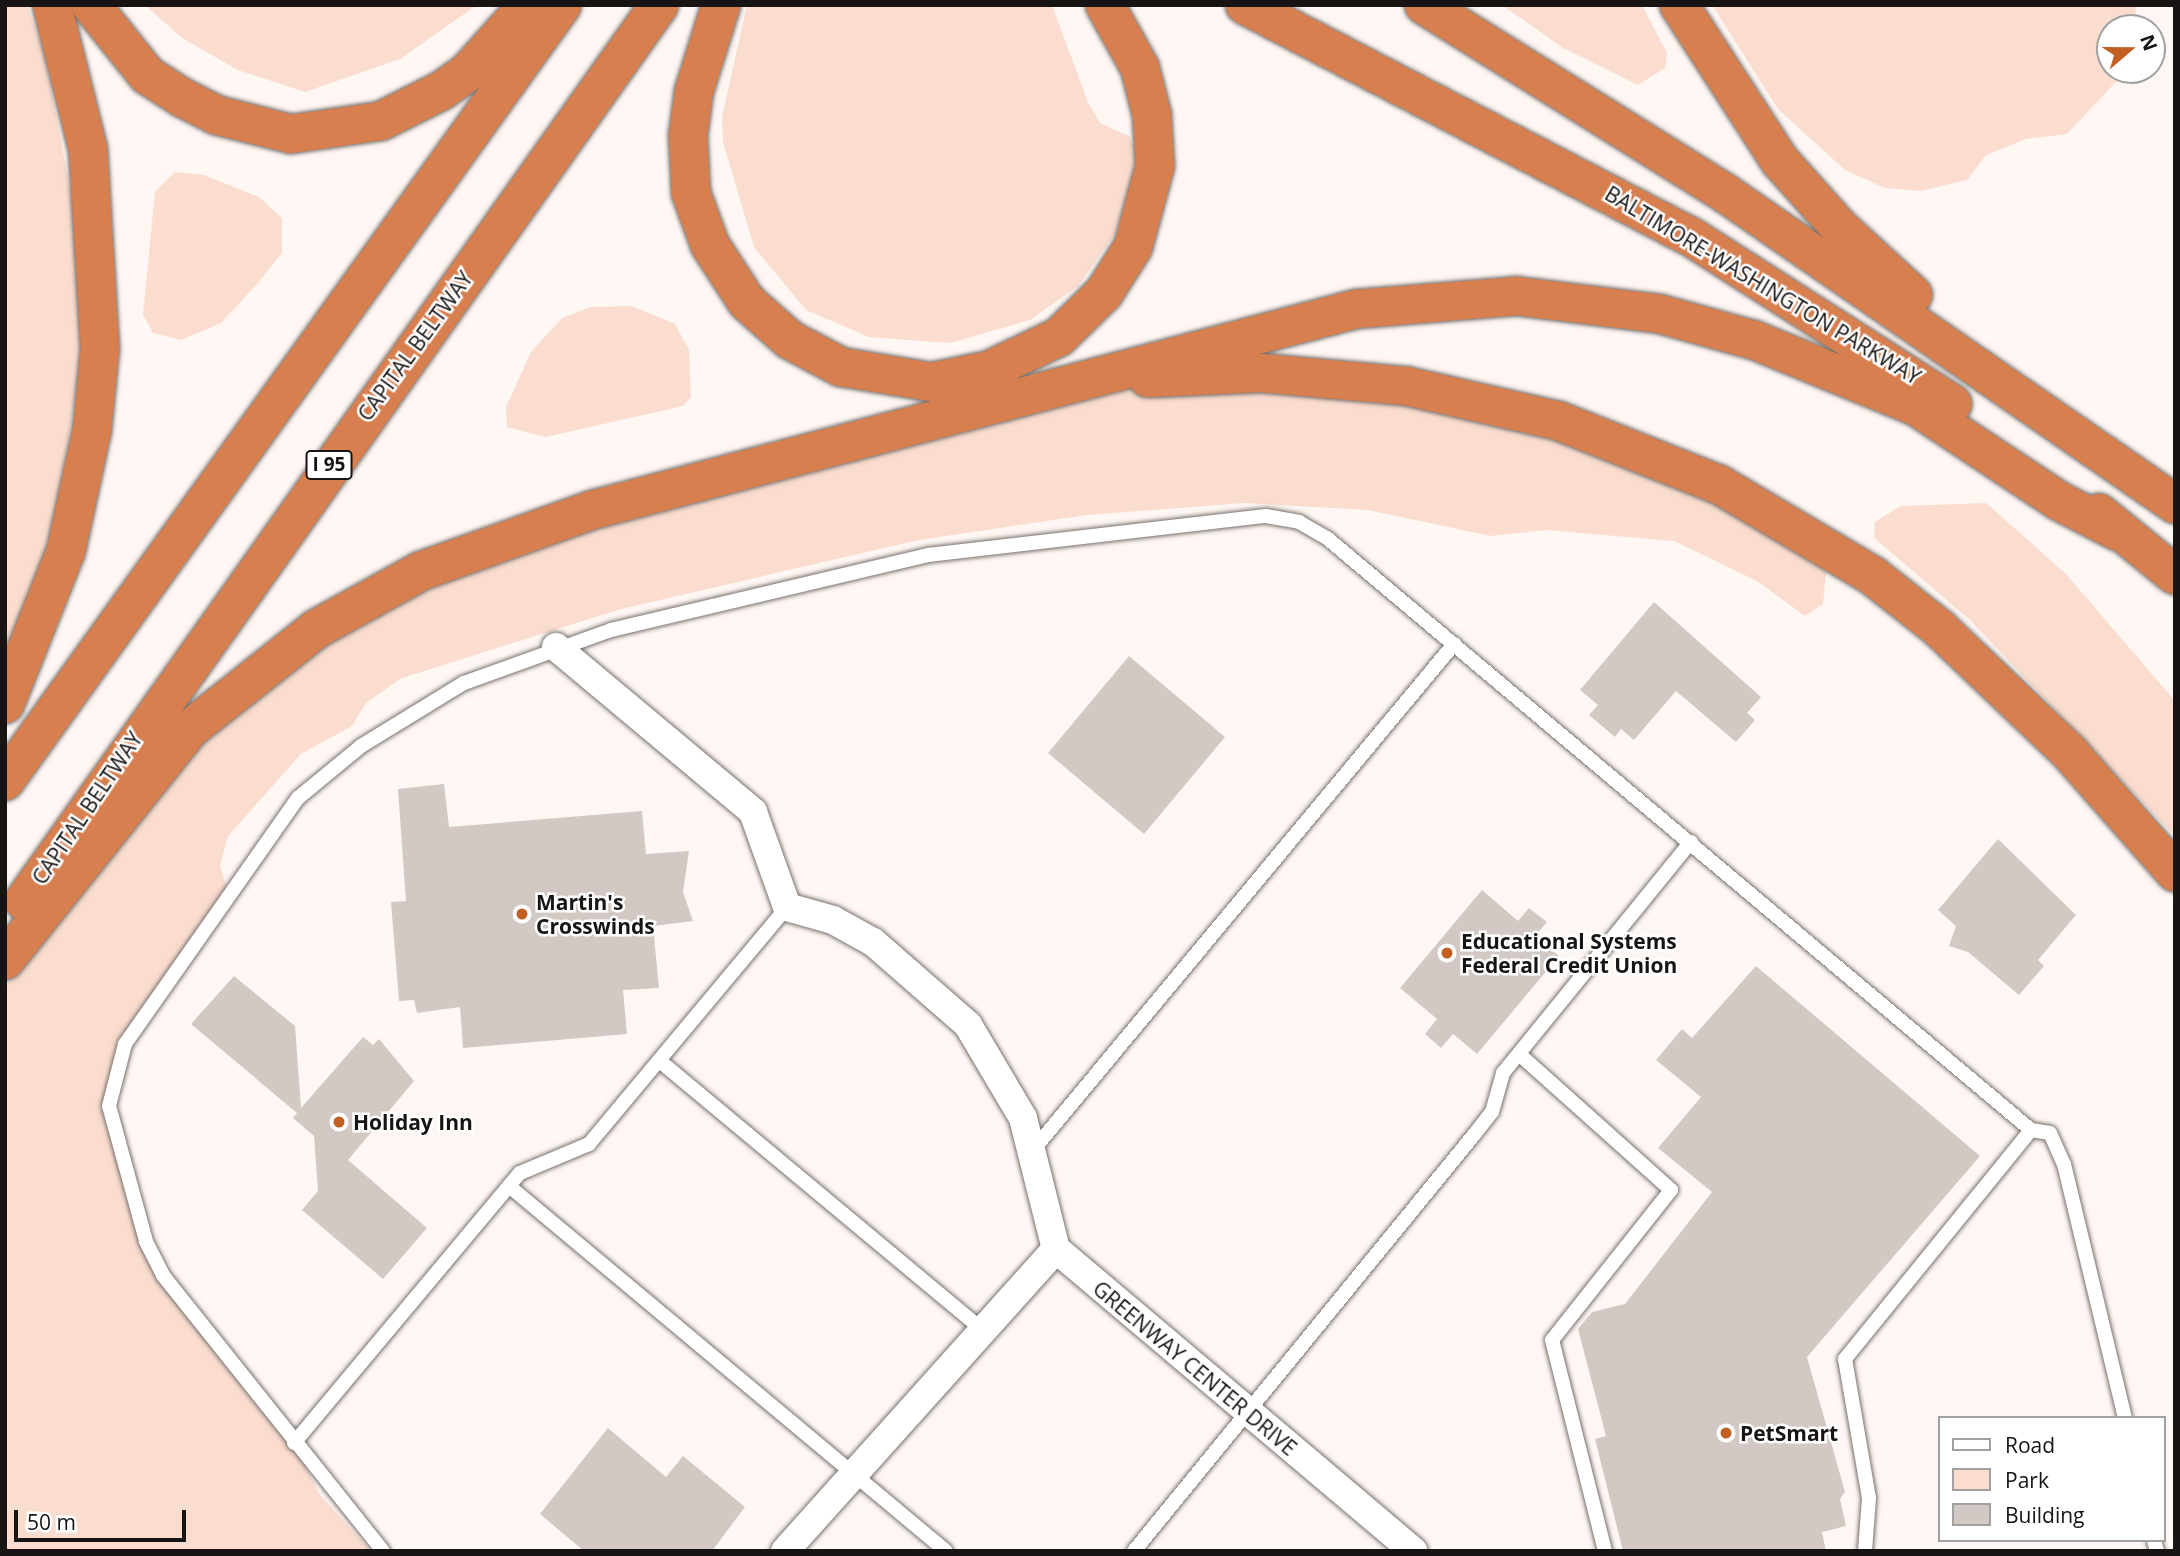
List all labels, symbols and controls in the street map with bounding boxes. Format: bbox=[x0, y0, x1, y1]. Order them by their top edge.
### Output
north arrow bbox=[2096, 14, 2166, 84]
text: N bbox=[2134, 31, 2164, 54]
street label: BALTIMORE-WASHINGTON PARKWAY bbox=[1601, 181, 1925, 389]
street label: CAPITAL BELTWAY bbox=[352, 266, 478, 426]
road number: I 95 bbox=[304, 450, 354, 480]
street label: CAPITAL BELTWAY bbox=[27, 727, 147, 889]
place label: Martin's Crosswinds bbox=[536, 889, 655, 939]
marker: Martin's Crosswinds bbox=[514, 906, 530, 922]
place label: Educational Systems Federal Credit Union bbox=[1461, 928, 1677, 978]
marker: Educational Systems Federal Credit Union bbox=[1439, 945, 1455, 961]
place label: Holiday Inn bbox=[353, 1109, 473, 1135]
marker: Holiday Inn bbox=[331, 1114, 347, 1130]
street label: GREENWAY CENTER DRIVE bbox=[1088, 1275, 1302, 1461]
legend bbox=[1938, 1416, 2166, 1542]
place label: PetSmart bbox=[1740, 1420, 1838, 1446]
marker: PetSmart bbox=[1718, 1425, 1734, 1441]
text: Road bbox=[2005, 1431, 2055, 1459]
text: Park bbox=[2005, 1466, 2049, 1494]
scale bar bbox=[18, 1496, 189, 1540]
text: Building bbox=[2005, 1501, 2084, 1529]
text: 50 m bbox=[27, 1508, 76, 1536]

